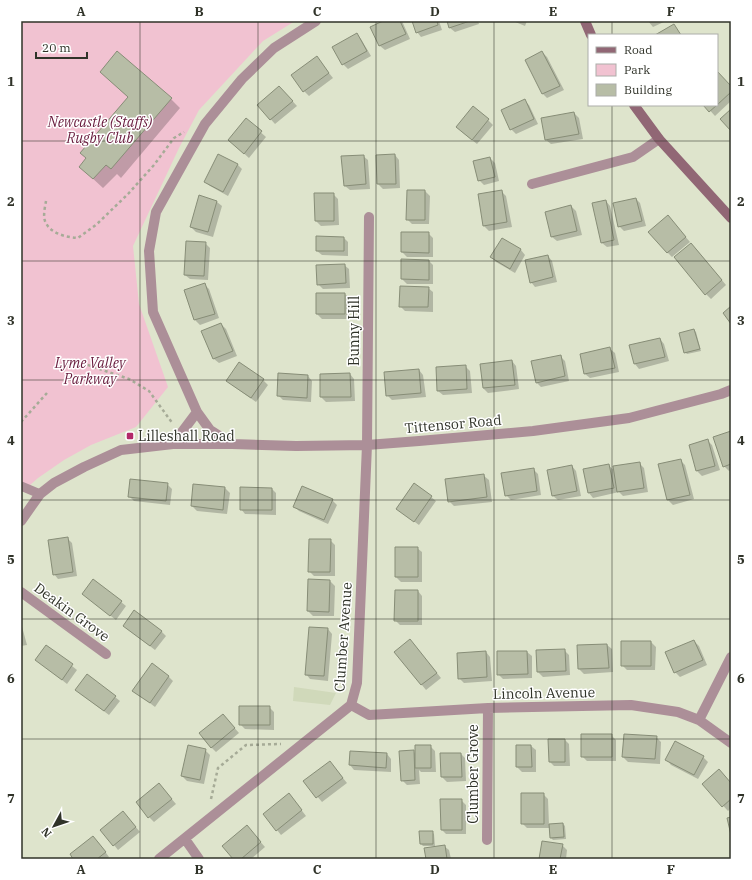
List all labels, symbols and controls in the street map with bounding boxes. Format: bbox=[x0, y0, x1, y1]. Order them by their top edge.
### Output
text: A bbox=[76, 3, 86, 20]
text: B bbox=[194, 3, 204, 20]
text: C bbox=[313, 3, 322, 20]
text: D bbox=[430, 3, 440, 20]
text: E bbox=[549, 3, 557, 20]
text: F bbox=[667, 3, 675, 20]
scale bar bbox=[36, 34, 87, 60]
legend bbox=[588, 34, 718, 106]
text: 20 m bbox=[42, 40, 71, 55]
text: Road bbox=[624, 42, 653, 57]
text: Park bbox=[624, 62, 650, 77]
text: 1 bbox=[7, 73, 15, 90]
text: 1 bbox=[737, 73, 745, 90]
text: Building bbox=[624, 82, 672, 97]
park label: Newcastle (Staffs) Rugby Club bbox=[47, 113, 152, 147]
text: 2 bbox=[7, 193, 15, 210]
text: 2 bbox=[737, 193, 745, 210]
street label: Bunny Hill bbox=[345, 296, 363, 366]
text: 3 bbox=[7, 312, 15, 329]
text: 3 bbox=[737, 312, 745, 329]
park label: Lyme Valley Parkway bbox=[54, 354, 127, 388]
street label: Tittensor Road bbox=[404, 411, 503, 437]
place label: Lilleshall Road bbox=[138, 427, 235, 445]
marker: Lilleshall Road bbox=[125, 431, 135, 441]
text: 4 bbox=[7, 432, 15, 449]
text: 4 bbox=[737, 432, 745, 449]
text: 5 bbox=[7, 551, 15, 568]
text: 5 bbox=[737, 551, 745, 568]
street label: Deakin Grove bbox=[31, 579, 113, 645]
street label: Clumber Avenue bbox=[330, 582, 356, 692]
text: 6 bbox=[7, 670, 15, 687]
text: 6 bbox=[737, 670, 745, 687]
street label: Lincoln Avenue bbox=[493, 683, 595, 703]
street label: Clumber Grove bbox=[464, 724, 482, 824]
text: 7 bbox=[7, 790, 15, 807]
text: 7 bbox=[737, 790, 745, 807]
north arrow bbox=[34, 806, 74, 846]
text: N bbox=[38, 824, 54, 840]
text: A bbox=[76, 861, 86, 878]
text: B bbox=[194, 861, 204, 878]
text: C bbox=[313, 861, 322, 878]
text: D bbox=[430, 861, 440, 878]
text: E bbox=[549, 861, 557, 878]
text: F bbox=[667, 861, 675, 878]

